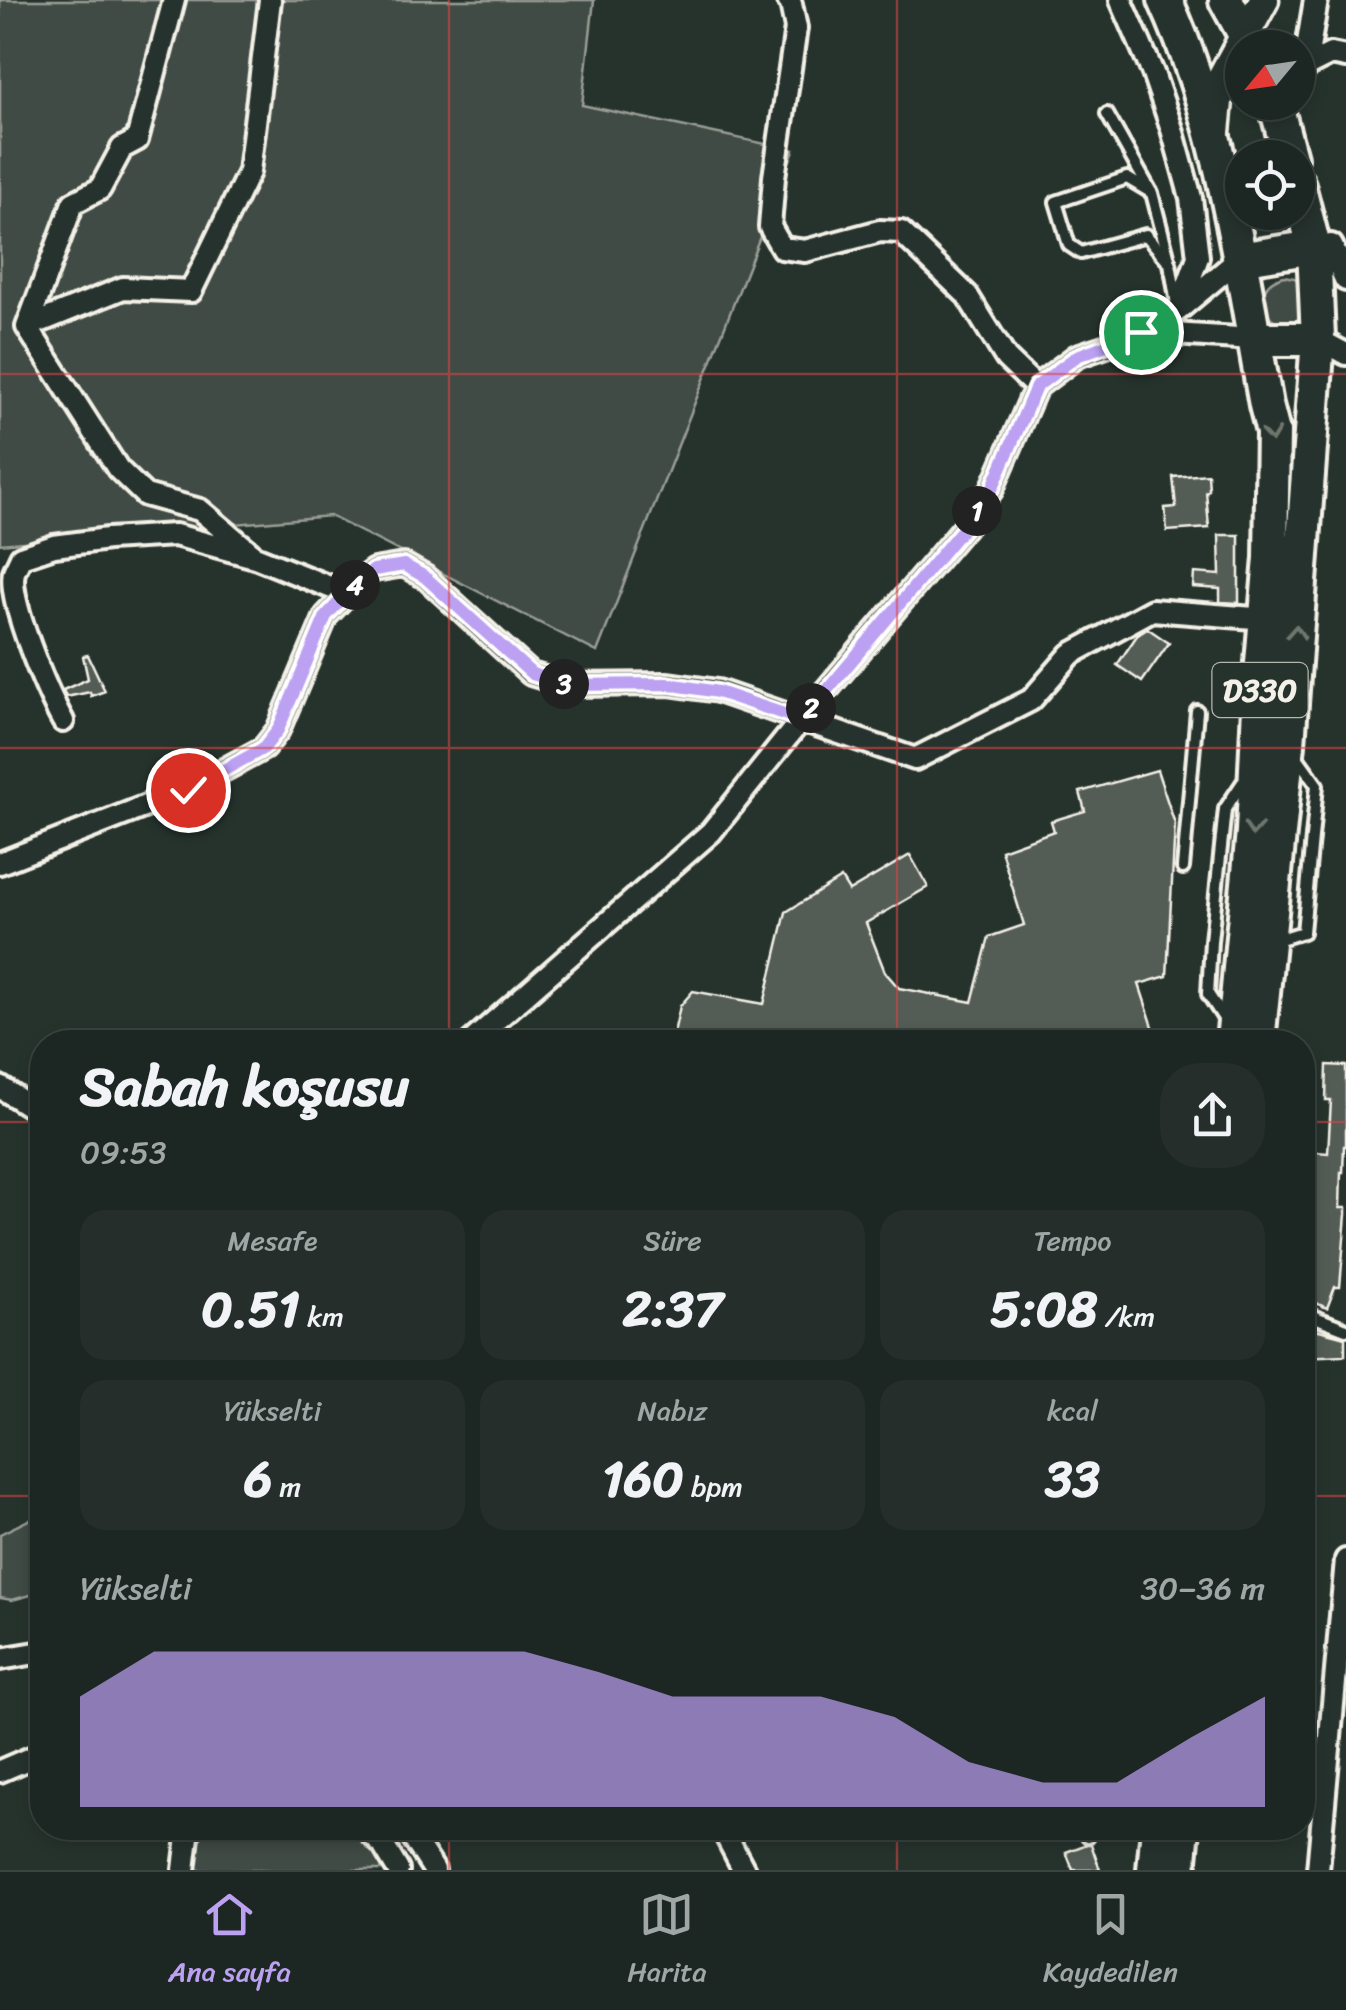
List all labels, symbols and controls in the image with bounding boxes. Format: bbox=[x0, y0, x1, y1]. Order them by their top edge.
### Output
north arrow bbox=[1225, 30, 1315, 120]
map controls bbox=[1225, 30, 1315, 230]
button: locate bbox=[1225, 140, 1315, 230]
pin bbox=[1099, 290, 1184, 375]
icon: arrive bbox=[1114, 305, 1169, 360]
one-way arrow bbox=[1260, 427, 1281, 443]
pin: 1 bbox=[952, 486, 1002, 536]
text: 1 bbox=[971, 486, 983, 535]
pin: 4 bbox=[330, 560, 380, 610]
text: 4 bbox=[346, 560, 364, 609]
one-way arrow bbox=[1285, 623, 1306, 639]
pin: 3 bbox=[539, 659, 589, 709]
text: 3 bbox=[556, 659, 572, 708]
road number: D330 bbox=[1212, 663, 1308, 717]
pin: 2 bbox=[786, 683, 836, 733]
text: 2 bbox=[803, 683, 819, 732]
pin bbox=[146, 748, 231, 833]
icon: check bbox=[161, 763, 216, 818]
one-way arrow bbox=[1243, 821, 1264, 837]
text: Sabah koşusu bbox=[80, 1038, 409, 1135]
button: share bbox=[1160, 1063, 1265, 1168]
text: 09:53 bbox=[80, 1124, 167, 1181]
text: Mesafe bbox=[228, 1216, 317, 1265]
text: Süre bbox=[643, 1216, 702, 1265]
text: Tempo bbox=[1034, 1216, 1111, 1265]
text: 0.51 bbox=[201, 1265, 300, 1354]
text: 2:37 bbox=[623, 1265, 722, 1354]
text: 5:08 bbox=[990, 1265, 1097, 1354]
text: km bbox=[300, 1292, 344, 1341]
text: /km bbox=[1097, 1292, 1155, 1341]
text: Yükselti bbox=[224, 1386, 321, 1435]
text: Nabız bbox=[638, 1386, 707, 1435]
text: kcal bbox=[1047, 1386, 1098, 1435]
text: 6 bbox=[244, 1435, 272, 1524]
text: 160 bbox=[602, 1435, 684, 1524]
text: 33 bbox=[1045, 1435, 1100, 1524]
text: m bbox=[272, 1462, 301, 1511]
text: bpm bbox=[684, 1462, 743, 1511]
text: Yükselti bbox=[80, 1560, 192, 1617]
text: 30–36 m bbox=[1140, 1560, 1265, 1617]
tab: Ana sayfa bbox=[168, 1887, 291, 1996]
tab: Harita bbox=[627, 1887, 707, 1996]
tab: Kaydedilen bbox=[1043, 1887, 1178, 1996]

